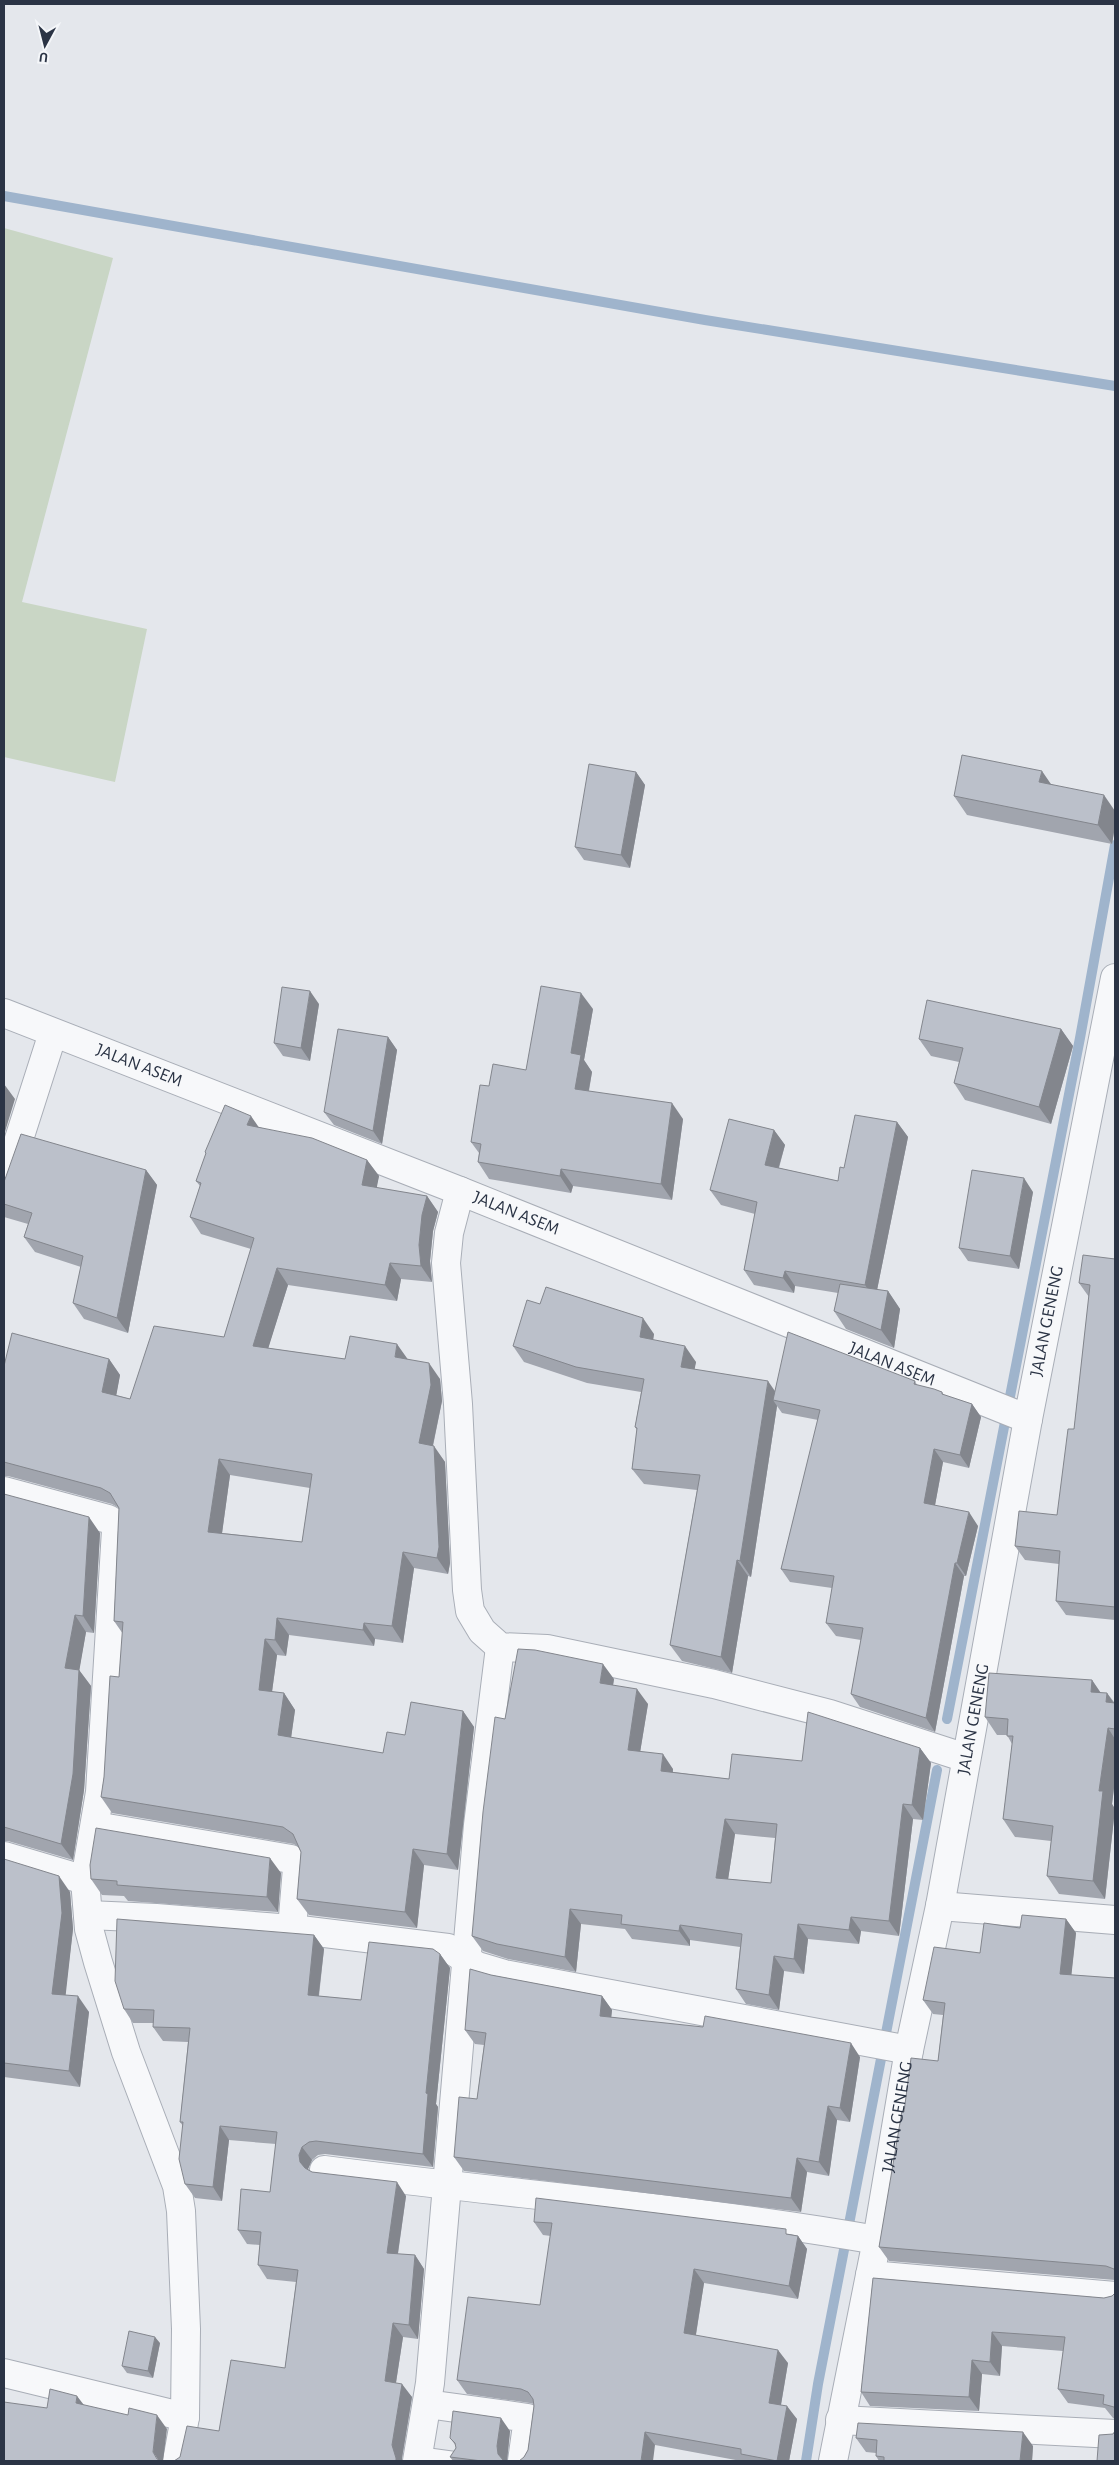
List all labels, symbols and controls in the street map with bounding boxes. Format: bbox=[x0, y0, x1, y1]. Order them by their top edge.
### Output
north arrow bbox=[20, 20, 70, 70]
text: U bbox=[38, 49, 49, 64]
street label: JALAN ASEM bbox=[93, 1041, 185, 1091]
street label: JALAN ASEM bbox=[471, 1188, 562, 1239]
street label: JALAN GENENG bbox=[1028, 1264, 1067, 1378]
street label: JALAN ASEM bbox=[846, 1339, 938, 1390]
street label: JALAN GENENG bbox=[955, 1662, 993, 1776]
street label: JALAN GENENG bbox=[879, 2060, 916, 2174]

